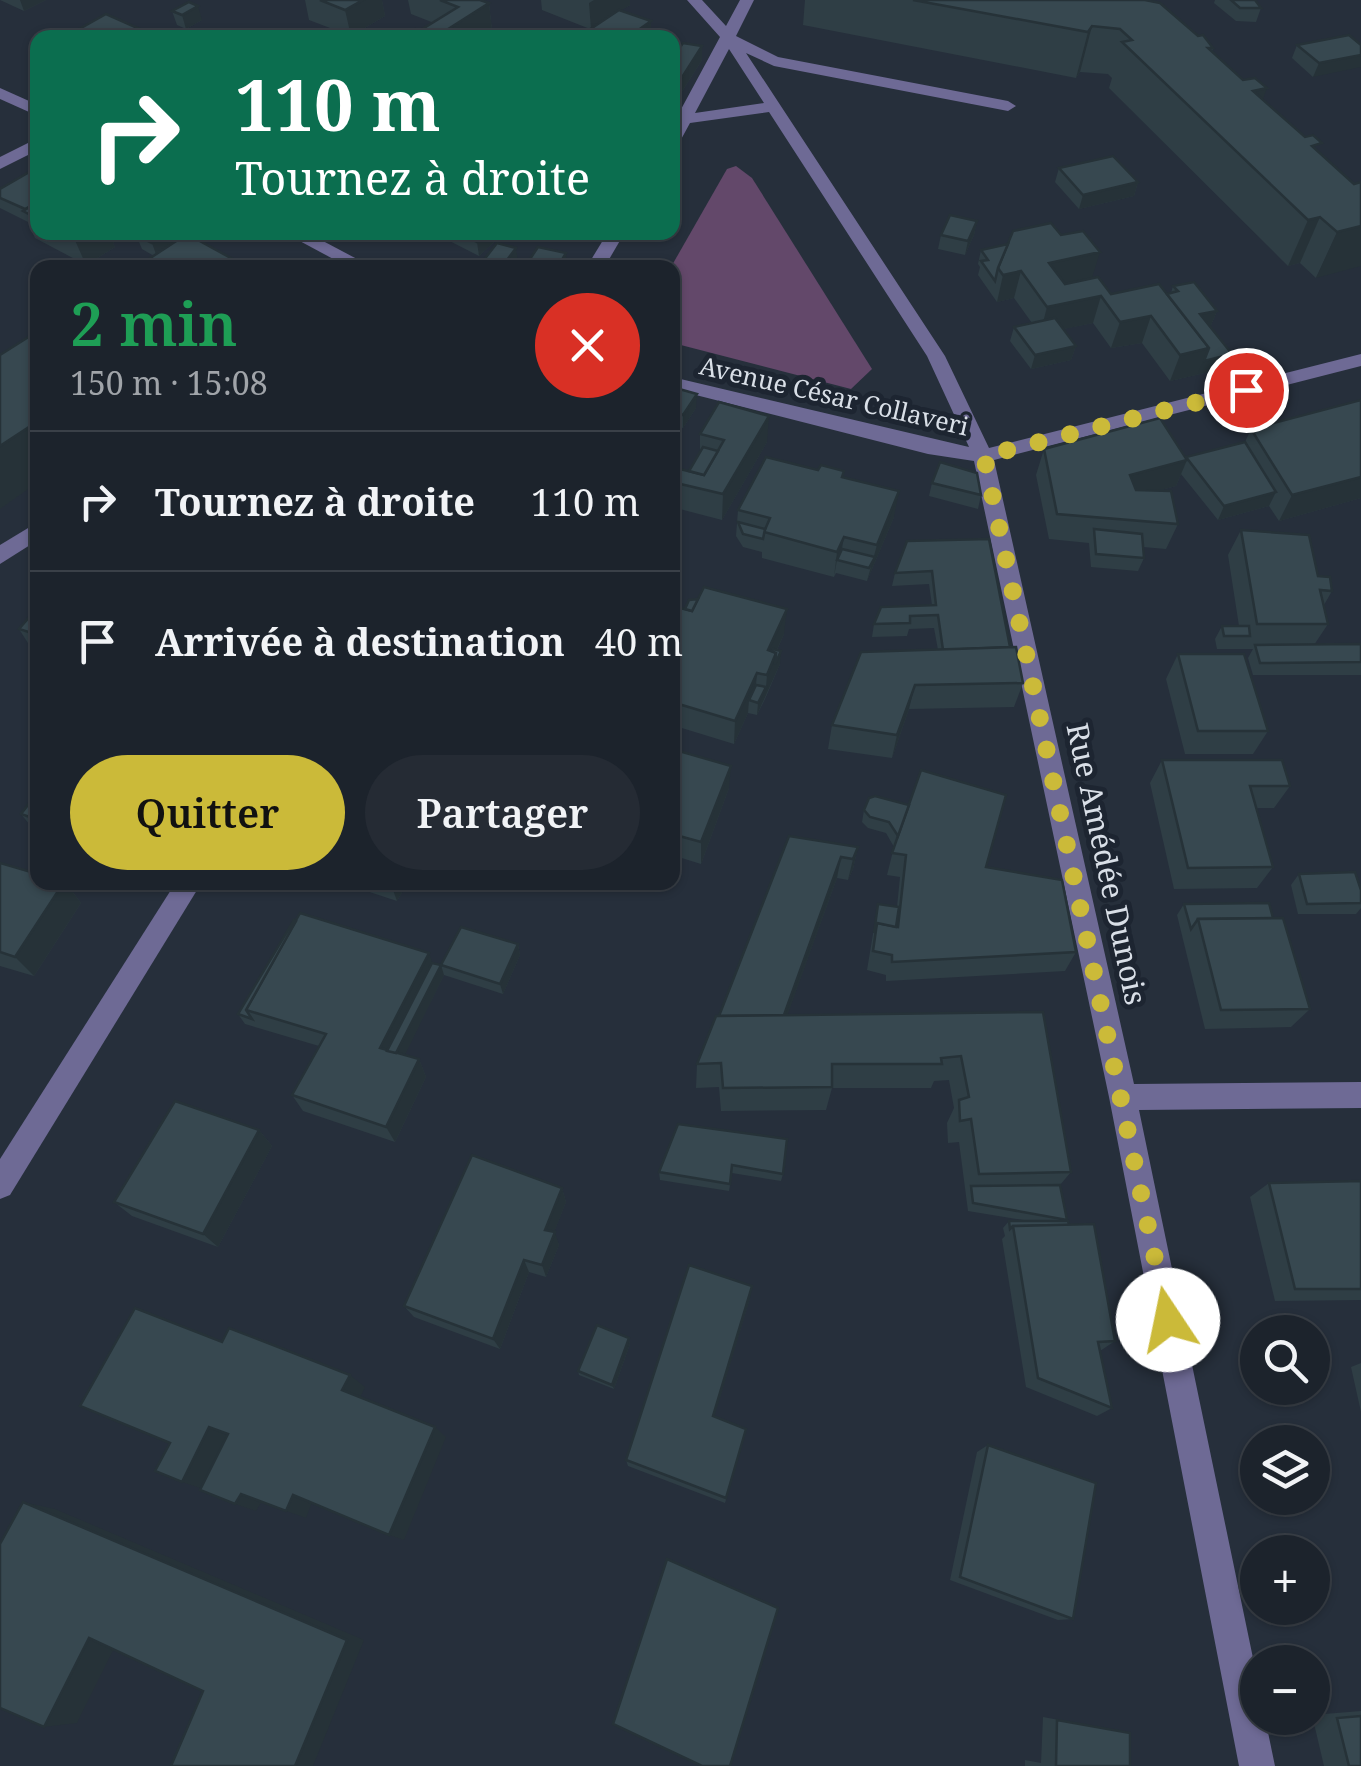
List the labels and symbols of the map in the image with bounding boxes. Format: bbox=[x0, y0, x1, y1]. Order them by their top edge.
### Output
street label: Avenue César Collaveri bbox=[696, 348, 972, 443]
pin bbox=[1204, 348, 1289, 433]
street label: Rue Amédée Dunois bbox=[1058, 719, 1157, 1008]
position arrow bbox=[1116, 1268, 1220, 1372]

